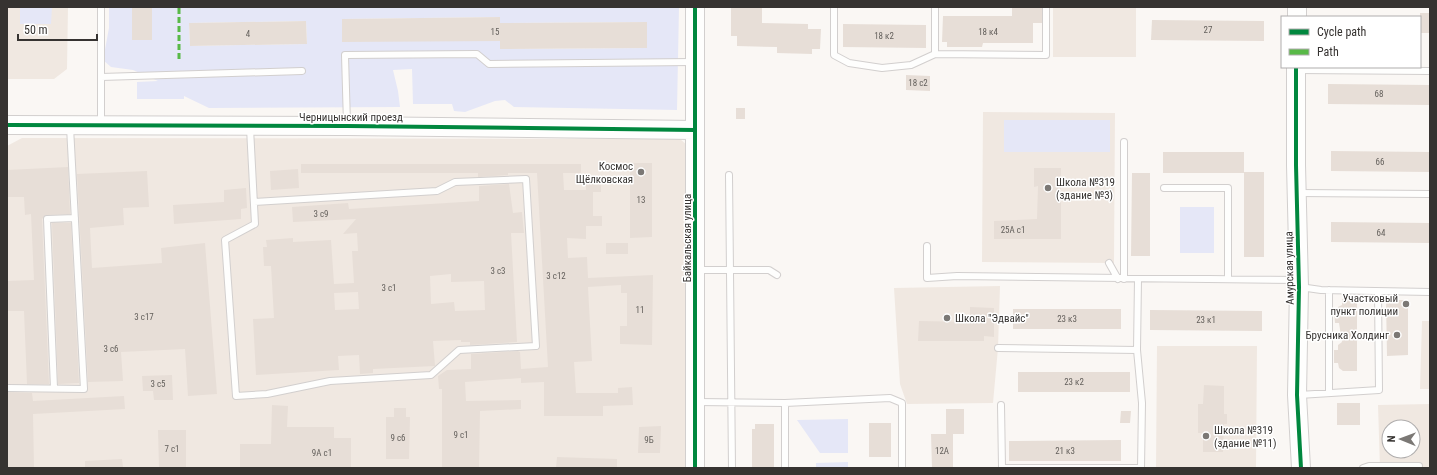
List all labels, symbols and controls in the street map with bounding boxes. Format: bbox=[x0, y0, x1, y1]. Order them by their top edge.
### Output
scale bar bbox=[18, 16, 97, 42]
legend bbox=[1281, 16, 1421, 68]
text: 50 m bbox=[24, 23, 48, 37]
house number: 27 bbox=[1204, 25, 1213, 35]
text: Cycle path bbox=[1317, 25, 1367, 39]
house number: 15 bbox=[491, 27, 500, 37]
house number: 18 к4 bbox=[978, 27, 998, 37]
house number: 4 bbox=[246, 29, 251, 39]
house number: 18 к2 bbox=[874, 31, 894, 41]
text: Path bbox=[1317, 45, 1339, 59]
house number: 18 c2 bbox=[908, 78, 928, 88]
house number: 68 bbox=[1375, 89, 1383, 99]
street label: Черницынский проезд bbox=[299, 111, 403, 124]
house number: 66 bbox=[1376, 157, 1384, 167]
place label: Космос Щёлковская bbox=[576, 160, 633, 186]
marker: Космос Щёлковская bbox=[636, 167, 646, 177]
place label: Школа №319 (здание №3) bbox=[1056, 176, 1115, 202]
marker: Школа №319 (здание №3) bbox=[1043, 183, 1053, 193]
street label: Байкальская улица bbox=[681, 194, 694, 282]
house number: 13 bbox=[637, 195, 645, 205]
house number: 3 с9 bbox=[313, 209, 329, 219]
house number: 25А c1 bbox=[1001, 225, 1025, 235]
house number: 64 bbox=[1377, 228, 1386, 238]
street label: Амурская улица bbox=[1282, 231, 1297, 305]
house number: 3 с3 bbox=[490, 266, 506, 276]
house number: 3 с12 bbox=[546, 271, 566, 281]
house number: 3 с1 bbox=[381, 283, 397, 293]
place label: Участковый пункт полиции bbox=[1331, 292, 1398, 318]
marker: Участковый пункт полиции bbox=[1401, 299, 1411, 309]
house number: 11 bbox=[636, 305, 644, 315]
house number: 3 с17 bbox=[134, 312, 154, 322]
place label: Школа "Эдвайс" bbox=[955, 312, 1029, 325]
marker: Школа "Эдвайс" bbox=[942, 313, 952, 323]
house number: 23 к3 bbox=[1057, 314, 1077, 324]
house number: 23 к1 bbox=[1196, 315, 1216, 325]
place label: Брусника Холдинг bbox=[1306, 329, 1389, 342]
marker: Брусника Холдинг bbox=[1392, 330, 1402, 340]
house number: 3 с6 bbox=[103, 344, 119, 354]
house number: 23 к2 bbox=[1064, 377, 1084, 387]
house number: 3 с5 bbox=[150, 379, 166, 389]
north arrow bbox=[1381, 419, 1421, 459]
place label: Школа №319 (здание №11) bbox=[1214, 424, 1277, 450]
house number: 9 с1 bbox=[453, 430, 469, 440]
marker: Школа №319 (здание №11) bbox=[1201, 431, 1211, 441]
house number: 9 с6 bbox=[390, 433, 406, 443]
house number: 9Б bbox=[644, 435, 654, 445]
text: N bbox=[1385, 435, 1398, 442]
house number: 7 с1 bbox=[164, 444, 180, 454]
house number: 12А bbox=[935, 446, 949, 456]
house number: 21 к3 bbox=[1055, 446, 1075, 456]
house number: 9А с1 bbox=[312, 448, 332, 458]

